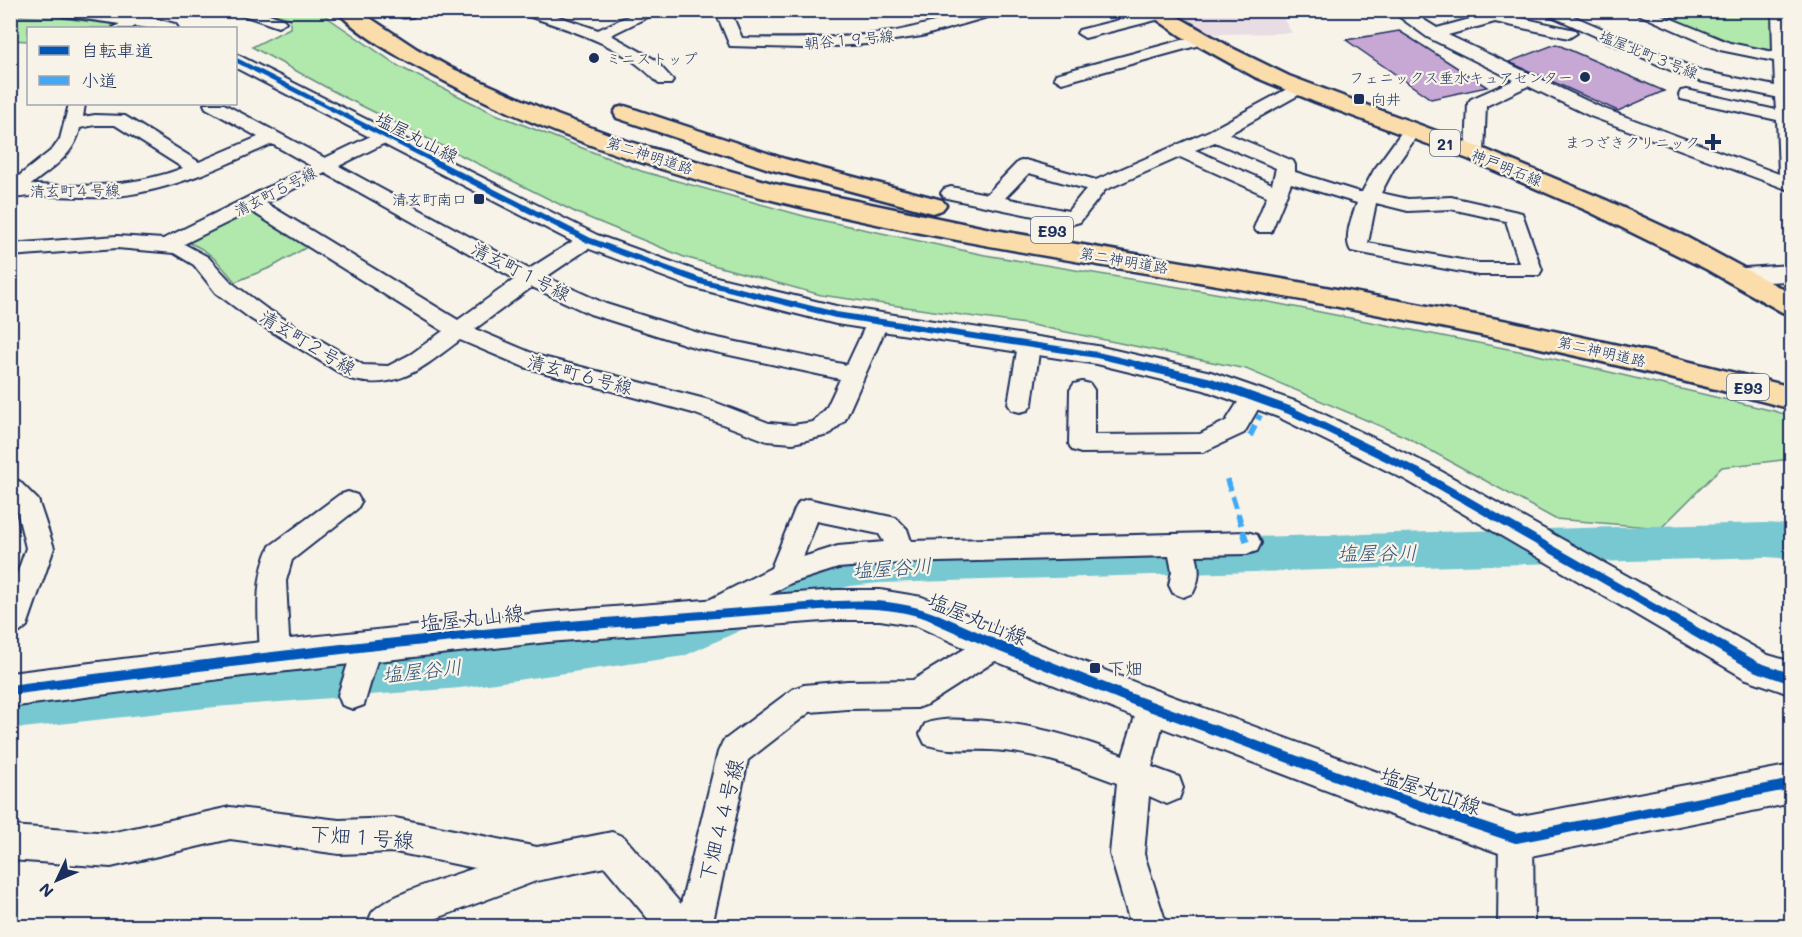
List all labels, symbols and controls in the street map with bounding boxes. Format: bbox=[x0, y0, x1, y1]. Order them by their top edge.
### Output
street label: 朝谷１９号線 bbox=[803, 25, 895, 53]
street label: 塩屋北町３号線 bbox=[1597, 25, 1701, 83]
legend bbox=[27, 27, 237, 105]
text: 自転車道 bbox=[81, 38, 153, 62]
place label: ミニストップ bbox=[606, 48, 698, 68]
marker: ミニストップ bbox=[587, 51, 601, 65]
place label: フェニックス垂水キュアセンター bbox=[1349, 67, 1573, 87]
text: 小道 bbox=[81, 68, 117, 92]
marker: フェニックス垂水キュアセンター bbox=[1578, 70, 1592, 84]
place label: 向井 bbox=[1371, 89, 1401, 109]
marker: 向井 bbox=[1352, 92, 1366, 106]
street label: 塩屋丸山線 bbox=[371, 106, 463, 168]
road number: 21 bbox=[1430, 130, 1460, 156]
street label: 第二神明道路 bbox=[604, 132, 696, 178]
place label: まつざきクリニック bbox=[1565, 132, 1700, 152]
marker: まつざきクリニック bbox=[1704, 133, 1722, 151]
street label: 神戸明石線 bbox=[1468, 144, 1546, 190]
street label: 清玄町５号線 bbox=[230, 162, 320, 220]
street label: 清玄町４号線 bbox=[30, 179, 120, 201]
place label: 清玄町南口 bbox=[392, 189, 467, 209]
marker: 清玄町南口 bbox=[472, 192, 486, 206]
road number: E93 bbox=[1031, 217, 1073, 243]
street label: 清玄町１号線 bbox=[467, 236, 575, 306]
street label: 第二神明道路 bbox=[1078, 242, 1170, 278]
street label: 清玄町２号線 bbox=[256, 304, 360, 380]
street label: 第二神明道路 bbox=[1556, 331, 1648, 371]
street label: 清玄町６号線 bbox=[525, 348, 635, 400]
road number: E93 bbox=[1727, 374, 1769, 400]
water label: 塩屋谷川 bbox=[1337, 538, 1417, 566]
water label: 塩屋谷川 bbox=[851, 551, 933, 583]
street label: 塩屋丸山線 bbox=[924, 586, 1032, 650]
street label: 塩屋丸山線 bbox=[418, 598, 526, 636]
water label: 塩屋谷川 bbox=[381, 653, 463, 687]
place label: 下畑 bbox=[1107, 656, 1143, 680]
marker: 下畑 bbox=[1088, 661, 1102, 675]
street label: 下畑４４号線 bbox=[692, 756, 748, 884]
street label: 塩屋丸山線 bbox=[1377, 760, 1485, 820]
street label: 下畑１号線 bbox=[309, 819, 415, 853]
north arrow bbox=[27, 850, 87, 910]
text: N bbox=[34, 879, 58, 902]

